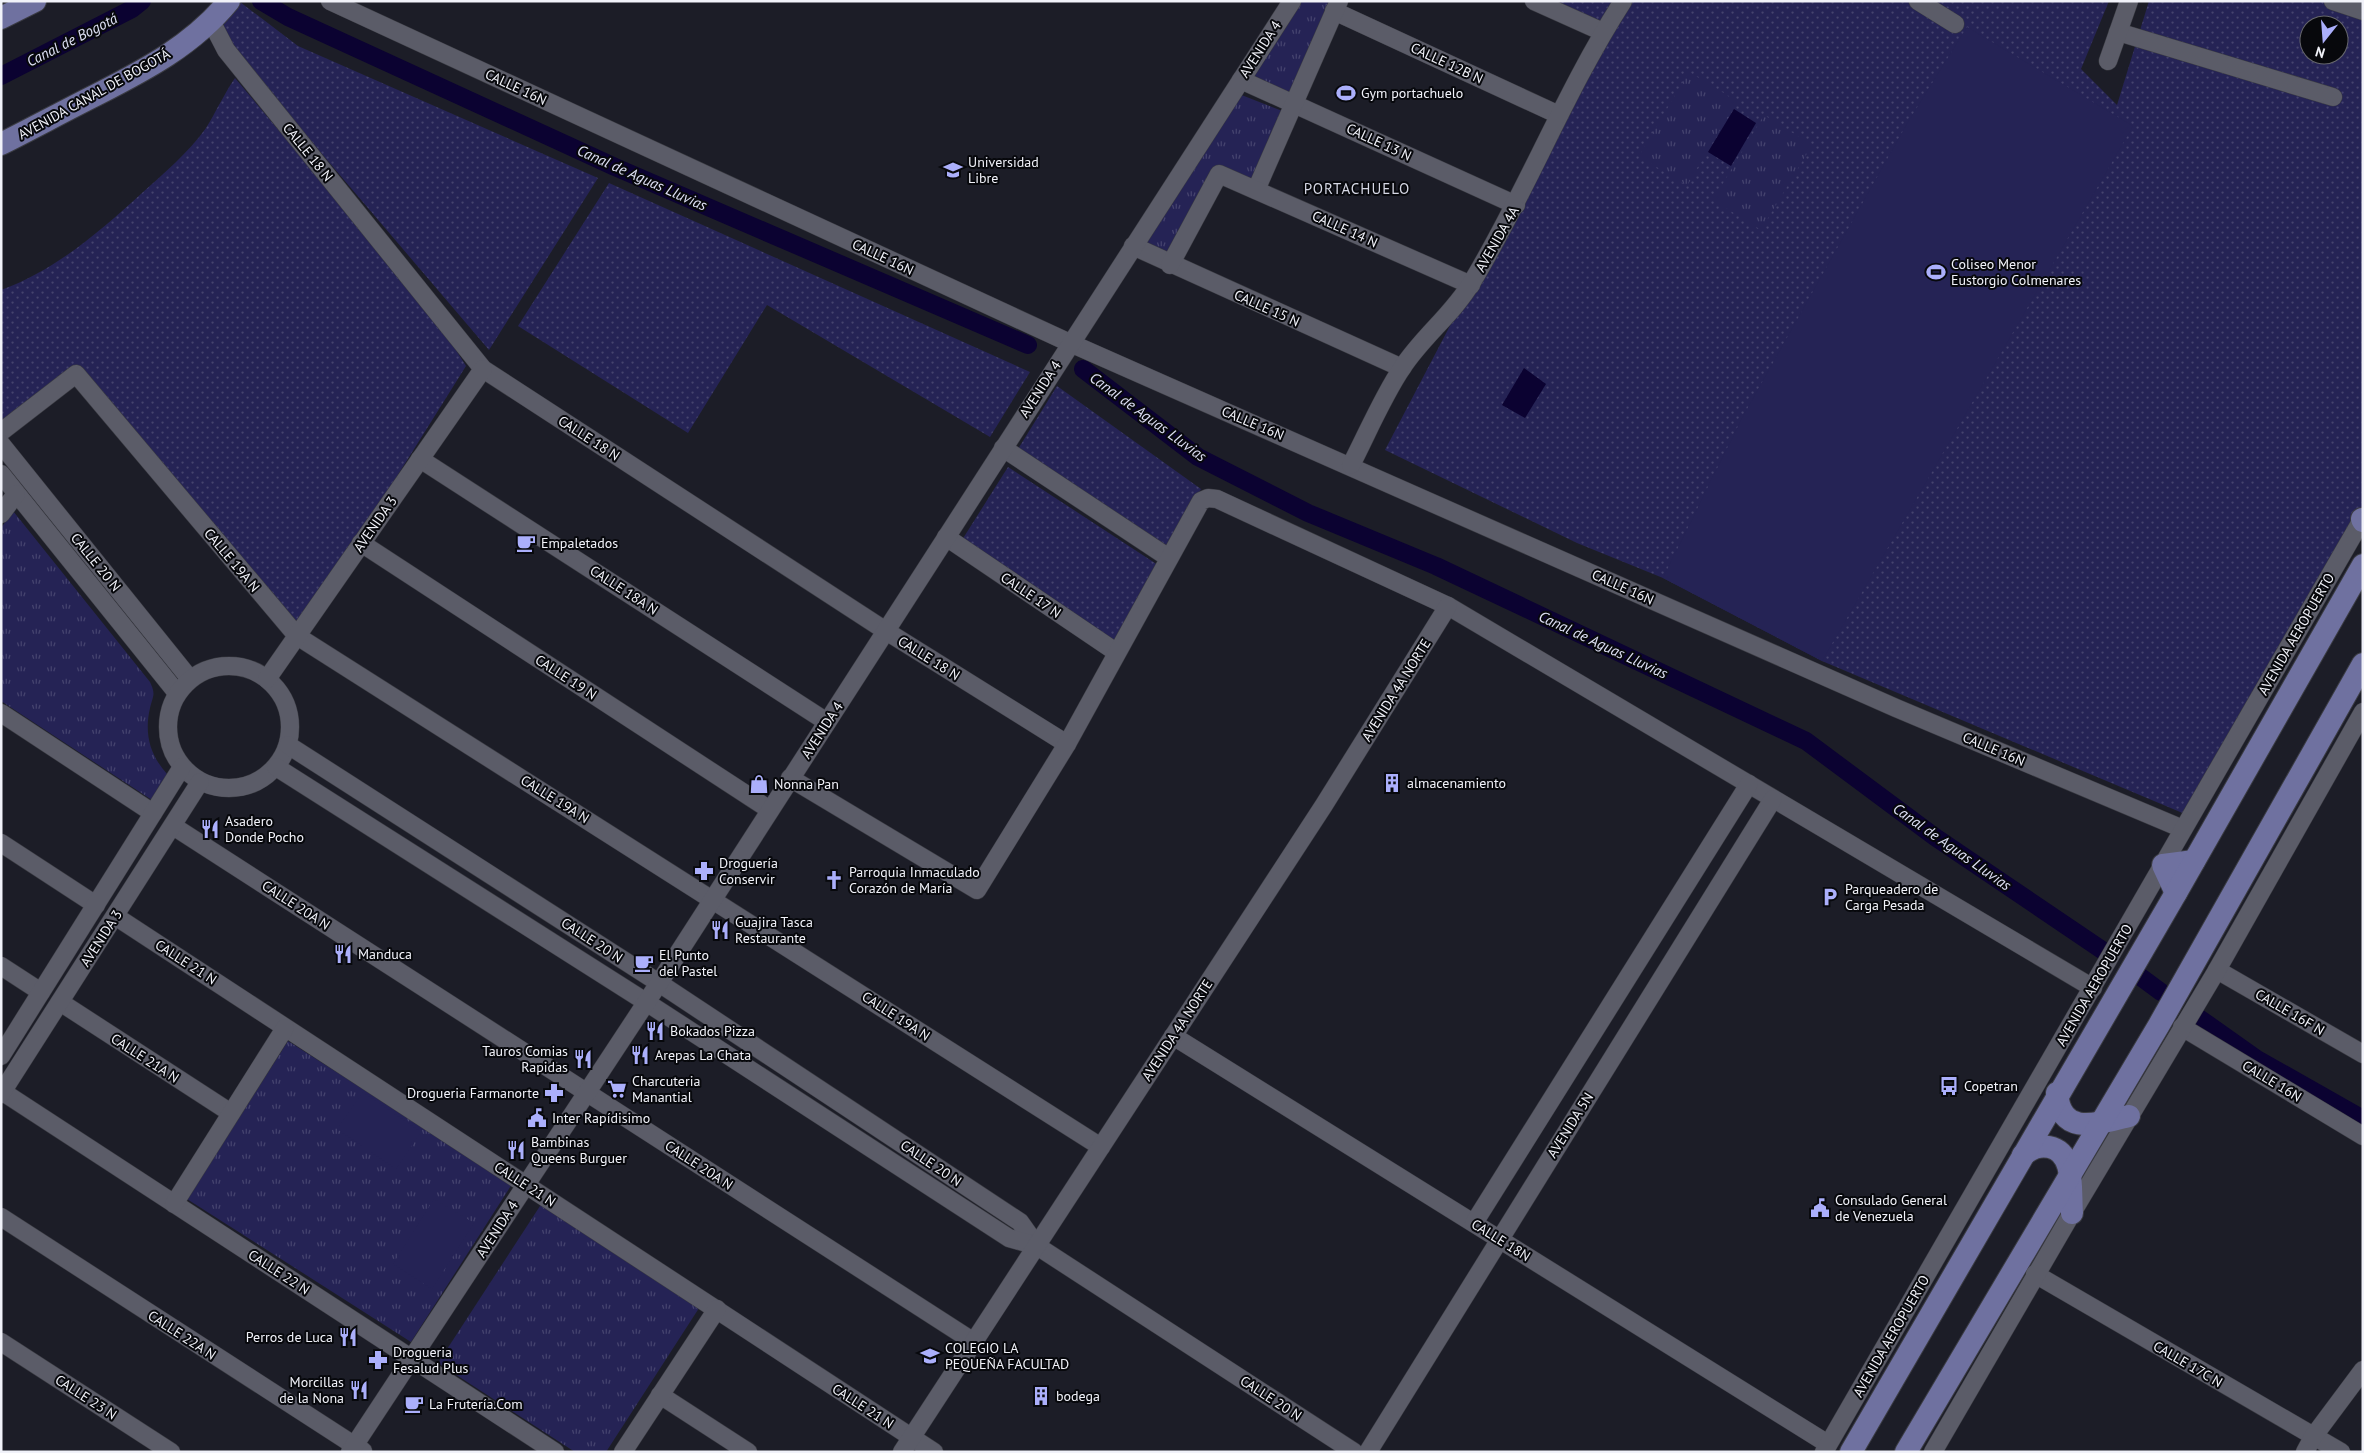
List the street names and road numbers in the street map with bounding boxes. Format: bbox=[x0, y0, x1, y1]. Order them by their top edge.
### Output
street label: AVENIDA 4 bbox=[1235, 17, 1285, 81]
street label: CALLE 12B N bbox=[1408, 38, 1486, 88]
street label: AVENIDA CANAL DE BOGOTÁ bbox=[15, 44, 174, 143]
street label: CALLE 16N bbox=[482, 65, 550, 109]
street label: CALLE 18 N bbox=[279, 119, 337, 185]
street label: CALLE 13 N bbox=[1344, 119, 1414, 165]
street label: AVENIDA 4A bbox=[1471, 202, 1523, 275]
street label: CALLE 14 N bbox=[1309, 207, 1381, 251]
street label: CALLE 16N bbox=[849, 235, 917, 279]
street label: CALLE 15 N bbox=[1231, 286, 1303, 330]
street label: AVENIDA 4 bbox=[1015, 357, 1065, 421]
street label: CALLE 16N bbox=[1219, 402, 1287, 444]
street label: CALLE 18 N bbox=[555, 411, 623, 465]
street label: AVENIDA 3 bbox=[349, 492, 401, 556]
street label: CALLE 19A N bbox=[200, 525, 264, 595]
street label: CALLE 20 N bbox=[67, 529, 125, 595]
street label: CALLE 18A N bbox=[587, 561, 661, 619]
street label: CALLE 16N bbox=[1589, 565, 1657, 609]
street label: CALLE 17 N bbox=[997, 568, 1065, 622]
street label: AVENIDA AEROPUERTO bbox=[2254, 570, 2338, 698]
street label: CALLE 18 N bbox=[895, 632, 963, 684]
street label: AVENIDA 4A NORTE bbox=[1357, 635, 1435, 745]
street label: CALLE 19 N bbox=[532, 650, 600, 704]
street label: AVENIDA 4 bbox=[797, 698, 847, 762]
street label: CALLE 16N bbox=[1960, 728, 2028, 770]
street label: CALLE 19A N bbox=[517, 771, 593, 827]
street label: CALLE 20A N bbox=[259, 876, 333, 934]
street label: AVENIDA 3 bbox=[76, 906, 126, 970]
street label: CALLE 20 N bbox=[558, 913, 626, 967]
street label: AVENIDA AEROPUERTO bbox=[2052, 921, 2136, 1049]
street label: CALLE 21 N bbox=[152, 935, 220, 989]
street label: AVENIDA 4A NORTE bbox=[1137, 976, 1217, 1084]
street label: CALLE 16F N bbox=[2252, 985, 2328, 1039]
street label: CALLE 19A N bbox=[859, 987, 933, 1045]
street label: CALLE 21A N bbox=[108, 1029, 182, 1087]
street label: CALLE 16N bbox=[2239, 1056, 2305, 1106]
street label: AVENIDA 5N bbox=[1543, 1089, 1597, 1161]
street label: CALLE 20A N bbox=[662, 1136, 736, 1194]
street label: CALLE 20 N bbox=[897, 1136, 965, 1190]
street label: CALLE 21 N bbox=[491, 1157, 559, 1211]
street label: AVENIDA 4 bbox=[472, 1197, 522, 1261]
street label: CALLE 18N bbox=[1468, 1215, 1534, 1265]
street label: CALLE 22 N bbox=[245, 1245, 313, 1299]
street label: AVENIDA AEROPUERTO bbox=[1849, 1272, 1933, 1400]
street label: CALLE 22A N bbox=[145, 1306, 219, 1364]
street label: CALLE 17C N bbox=[2150, 1337, 2226, 1391]
street label: CALLE 23 N bbox=[52, 1370, 120, 1424]
street label: CALLE 20 N bbox=[1237, 1371, 1305, 1425]
street label: CALLE 21 N bbox=[829, 1379, 897, 1433]

